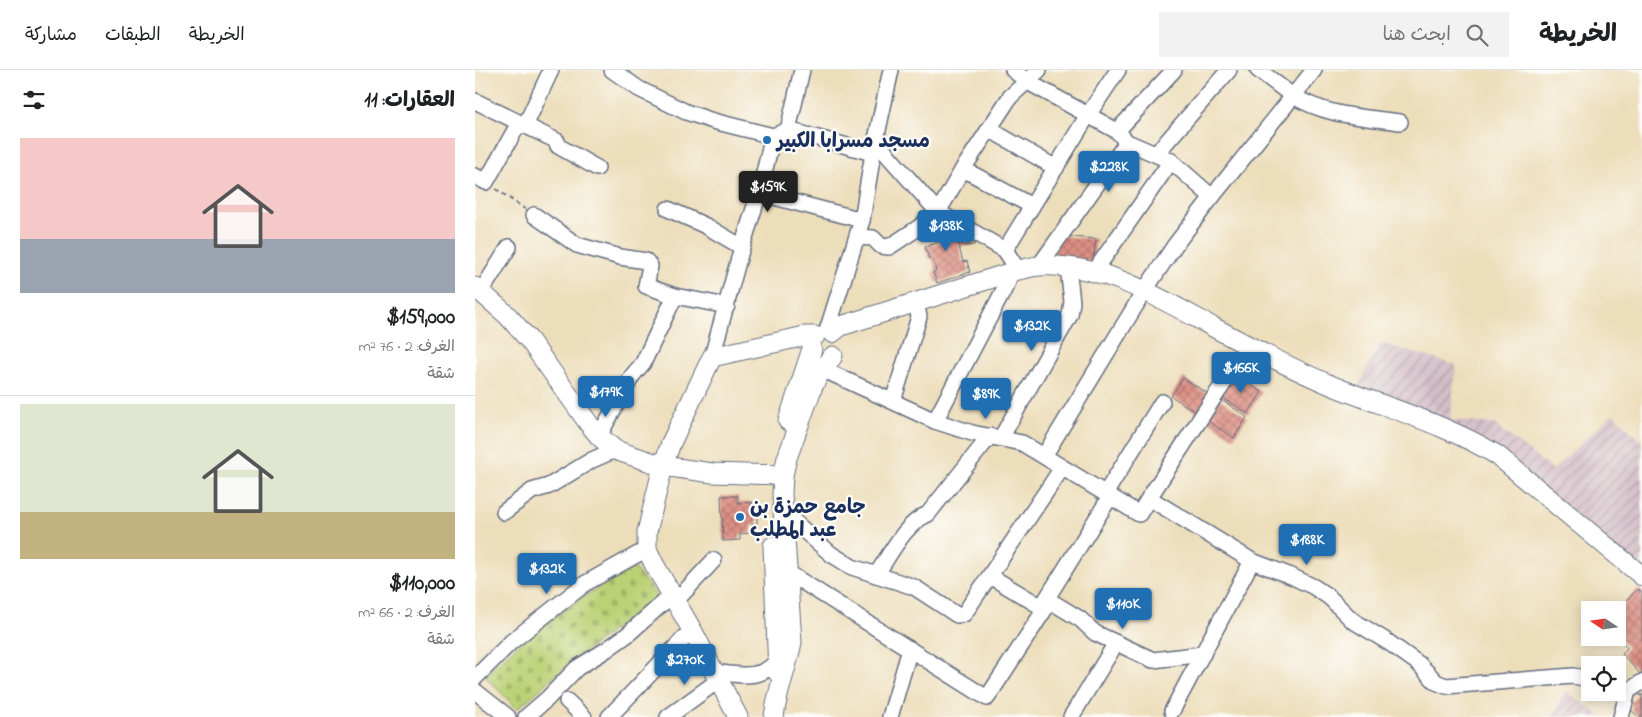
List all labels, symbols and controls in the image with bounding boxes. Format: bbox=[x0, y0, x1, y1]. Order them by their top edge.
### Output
search box bbox=[1159, 12, 1509, 57]
text: الخريطة bbox=[1539, 18, 1617, 53]
icon: search bbox=[1463, 21, 1491, 49]
text: ابحث هنا bbox=[1383, 22, 1451, 49]
text: مشاركة bbox=[25, 23, 77, 49]
text: الطبقات bbox=[105, 23, 161, 49]
text: الخريطة bbox=[189, 23, 245, 49]
icon: filters bbox=[20, 86, 48, 114]
text: العقارات: 11 bbox=[364, 86, 455, 116]
place label: مسجد مسرابا الكبير bbox=[775, 128, 930, 157]
marker: مسجد مسرابا الكبير bbox=[761, 134, 773, 146]
pin: $228K bbox=[1074, 150, 1144, 193]
text: $228K bbox=[1089, 155, 1129, 179]
pin: $159K bbox=[733, 170, 803, 213]
icon: home bbox=[193, 171, 283, 261]
text: $159K bbox=[750, 175, 786, 199]
pin: $138K bbox=[911, 210, 981, 252]
text: $138K bbox=[928, 214, 964, 238]
text: $159,000 bbox=[386, 303, 455, 333]
pin: $132K bbox=[997, 310, 1067, 352]
text: $132K bbox=[1013, 314, 1051, 338]
text: الغرف: 2 · 76 m² bbox=[359, 335, 455, 359]
pin: $166K bbox=[1206, 352, 1276, 394]
text: $166K bbox=[1223, 356, 1259, 380]
text: شقة bbox=[427, 362, 455, 386]
pin: $179K bbox=[571, 376, 641, 418]
pin: $89K bbox=[956, 378, 1016, 420]
text: $179K bbox=[589, 380, 623, 404]
text: $89K bbox=[972, 382, 1000, 406]
icon: home bbox=[193, 436, 283, 526]
place label: جامع حمزة بن عبد المطلب bbox=[750, 494, 866, 546]
marker: جامع حمزة بن عبد المطلب bbox=[734, 511, 746, 523]
pin: $188K bbox=[1272, 524, 1342, 566]
text: $188K bbox=[1290, 528, 1324, 552]
pin: $132K bbox=[512, 552, 582, 595]
text: $132K bbox=[528, 557, 566, 581]
text: $110,000 bbox=[389, 569, 455, 599]
pin: $110K bbox=[1088, 588, 1158, 630]
text: $110K bbox=[1106, 592, 1140, 616]
text: الغرف: 2 · 66 m² bbox=[358, 601, 455, 625]
north arrow bbox=[1581, 601, 1626, 646]
map controls bbox=[1581, 601, 1626, 701]
text: شقة bbox=[427, 628, 455, 652]
pin: $270K bbox=[650, 644, 720, 686]
text: $270K bbox=[666, 648, 704, 672]
button: locate bbox=[1581, 656, 1626, 701]

